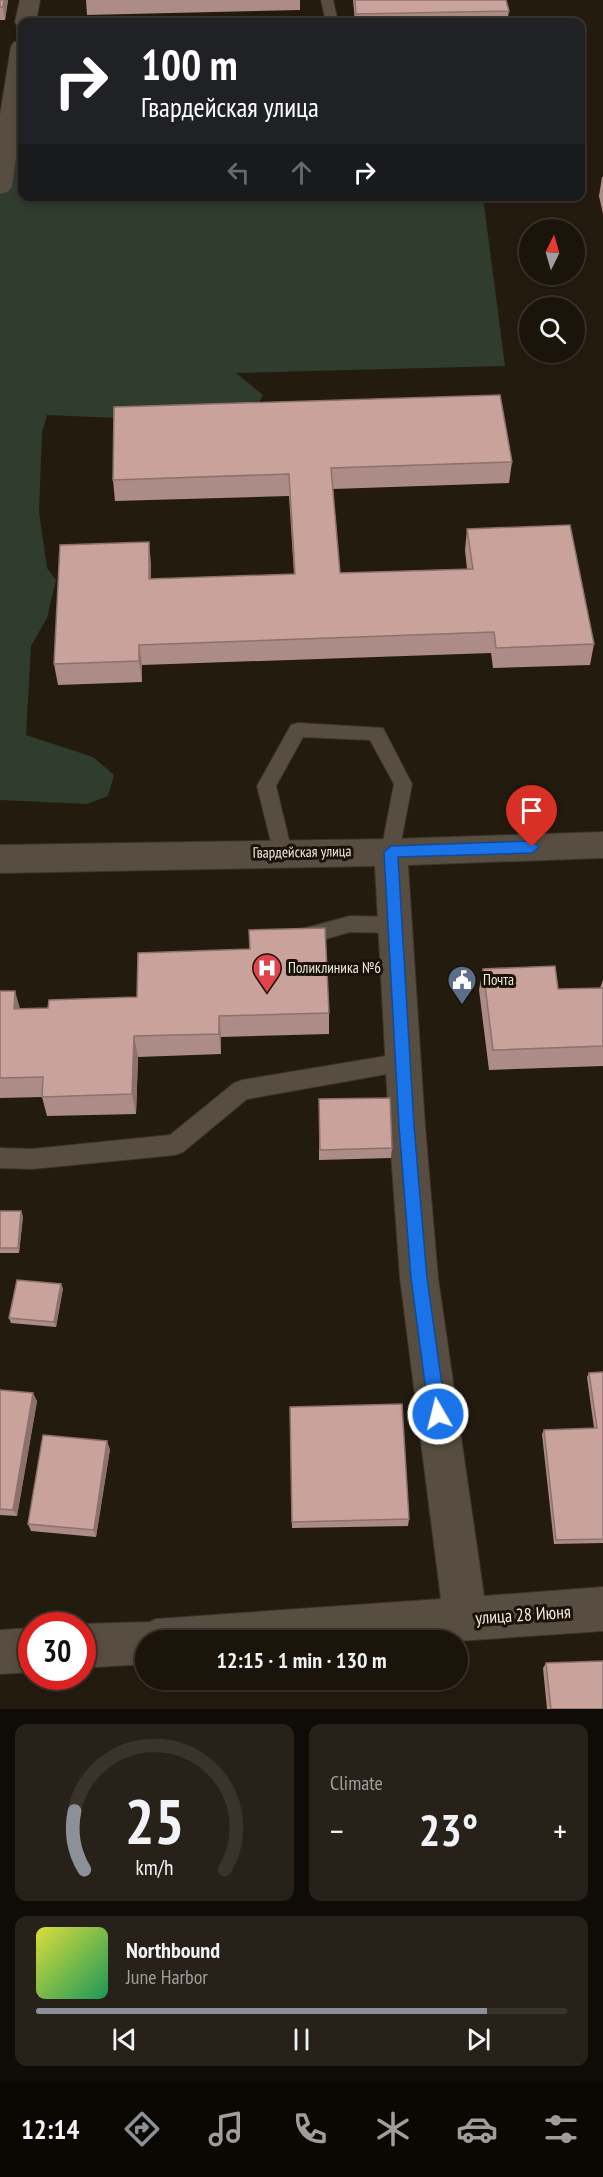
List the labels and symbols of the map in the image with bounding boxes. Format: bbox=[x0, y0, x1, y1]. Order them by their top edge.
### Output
north arrow bbox=[519, 219, 585, 285]
pin bbox=[506, 785, 557, 847]
street label: Гвардейская улица bbox=[252, 841, 352, 862]
hospital icon: Поликлиника №6 bbox=[251, 952, 283, 994]
place label: Поликлиника №6 bbox=[288, 958, 381, 977]
public building icon: Почта bbox=[446, 964, 478, 1006]
place label: Почта bbox=[483, 970, 514, 989]
position arrow bbox=[406, 1382, 470, 1446]
street label: улица 28 Июня bbox=[474, 1600, 572, 1629]
speed limit sign: 30 bbox=[18, 1612, 96, 1690]

